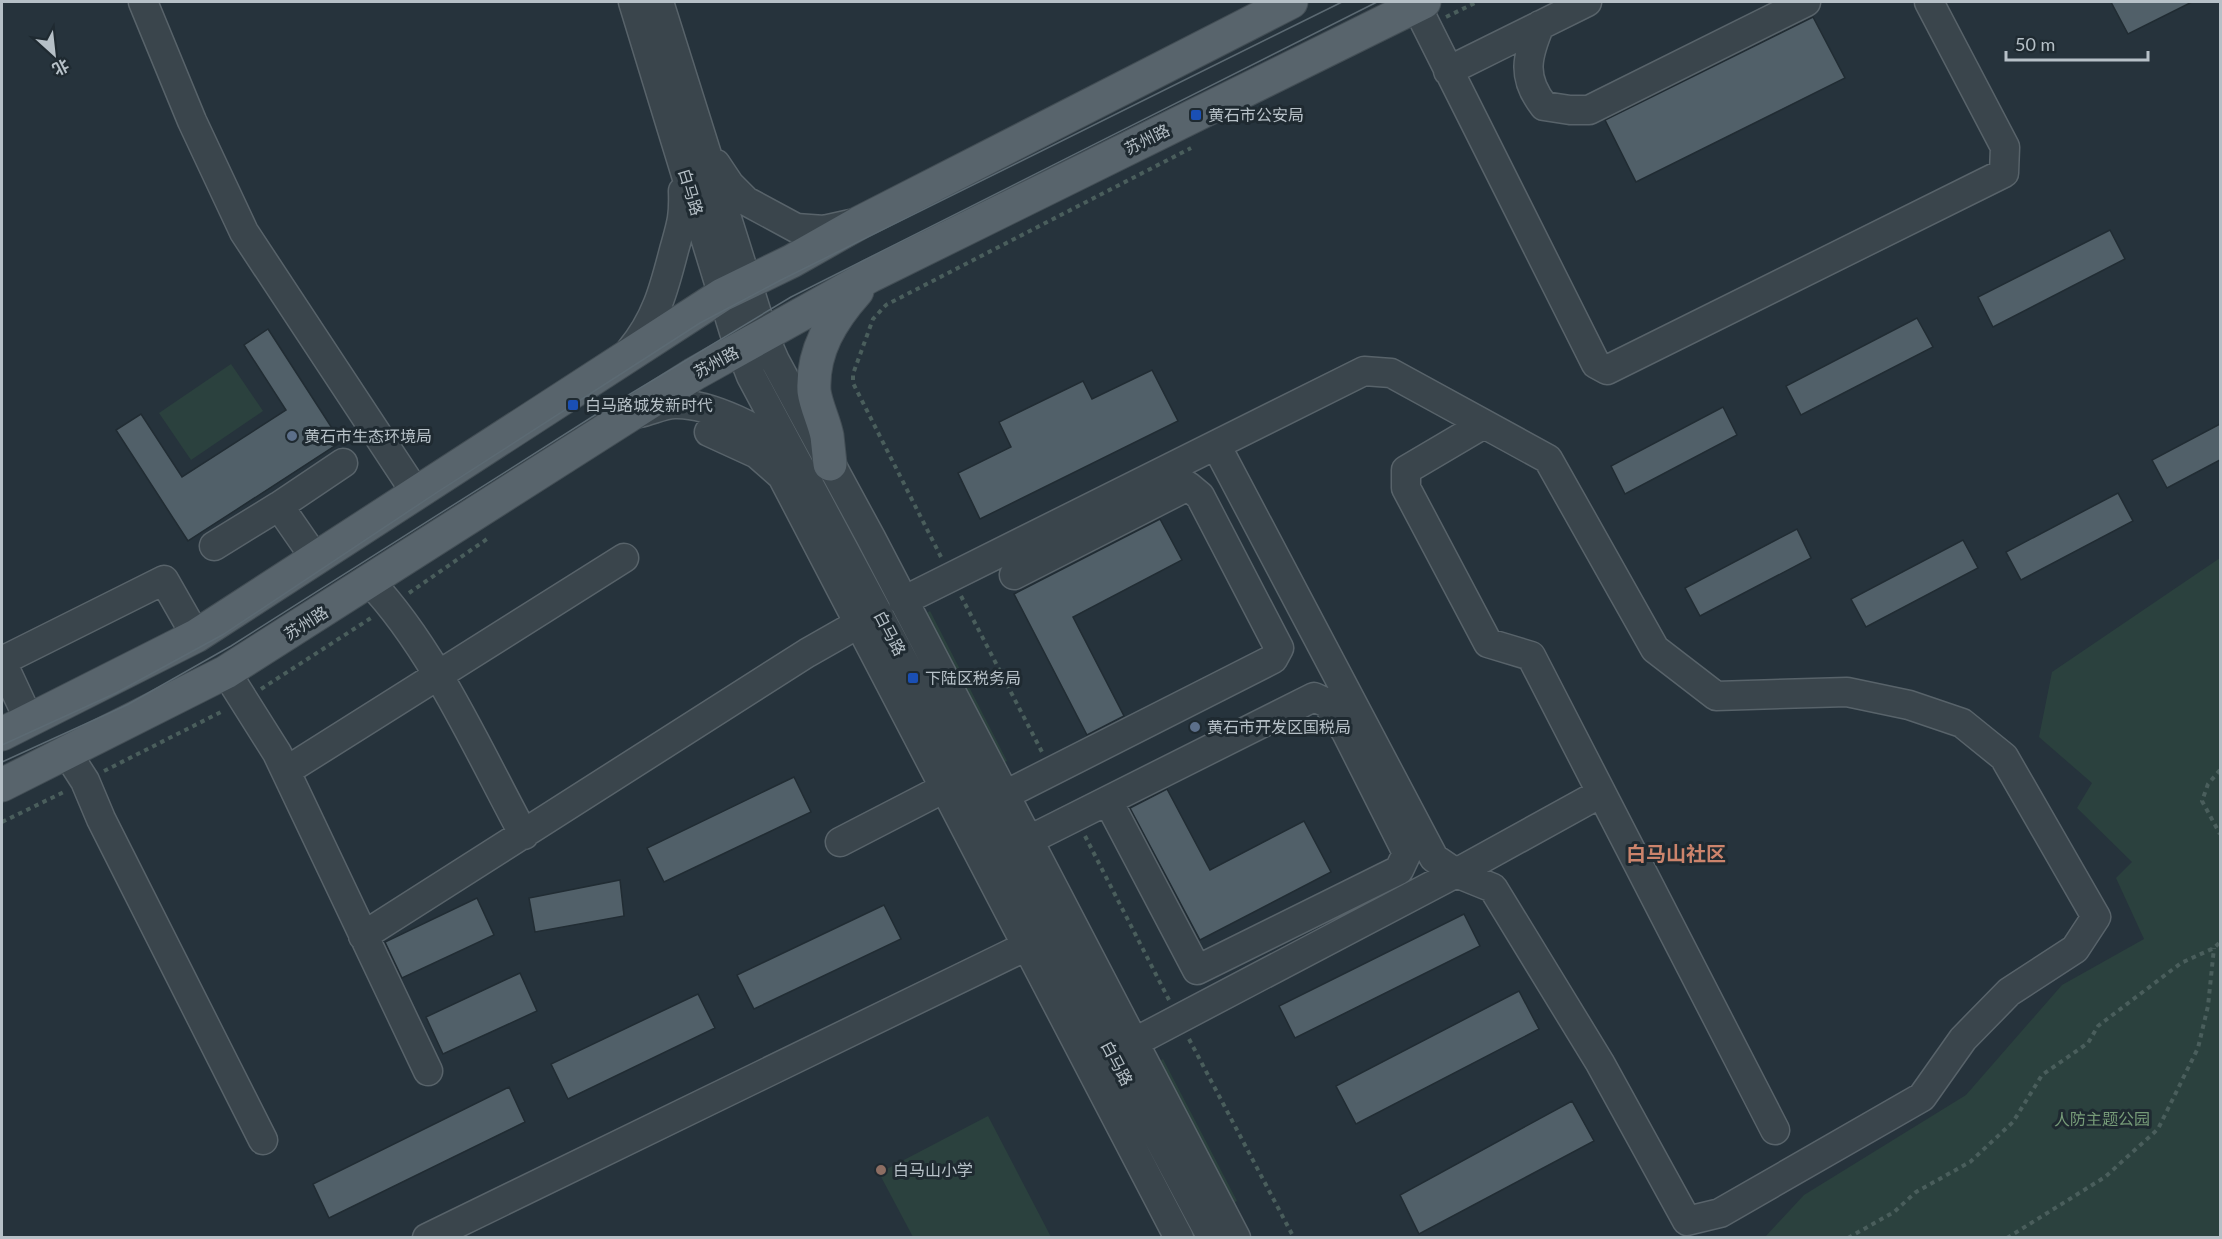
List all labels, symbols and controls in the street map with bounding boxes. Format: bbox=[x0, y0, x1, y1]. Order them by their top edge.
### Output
north arrow bbox=[24, 24, 84, 84]
scale bar bbox=[2006, 24, 2148, 62]
text: 50 m bbox=[2015, 33, 2055, 55]
text: 北 bbox=[50, 56, 72, 80]
place label: 黄石市公安局 bbox=[1208, 105, 1304, 124]
marker: 黄石市公安局 bbox=[1189, 108, 1203, 122]
street label: 苏州路 bbox=[1121, 119, 1173, 158]
street label: 白马路 bbox=[675, 166, 708, 218]
street label: 苏州路 bbox=[690, 342, 741, 381]
place label: 白马路城发新时代 bbox=[585, 395, 713, 414]
marker: 白马路城发新时代 bbox=[566, 398, 580, 412]
place label: 黄石市生态环境局 bbox=[304, 426, 432, 445]
marker: 黄石市生态环境局 bbox=[285, 429, 299, 443]
street label: 苏州路 bbox=[280, 602, 331, 643]
street label: 白马路 bbox=[871, 607, 910, 658]
place label: 下陆区税务局 bbox=[925, 668, 1021, 687]
marker: 下陆区税务局 bbox=[906, 671, 920, 685]
place label: 黄石市开发区国税局 bbox=[1207, 717, 1351, 736]
marker: 黄石市开发区国税局 bbox=[1188, 720, 1202, 734]
district label: 白马山社区 bbox=[1626, 841, 1726, 865]
street label: 白马路 bbox=[1098, 1037, 1137, 1088]
park label: 人防主题公园 bbox=[2054, 1109, 2150, 1128]
place label: 白马山小学 bbox=[893, 1160, 973, 1179]
marker: 白马山小学 bbox=[874, 1163, 888, 1177]

